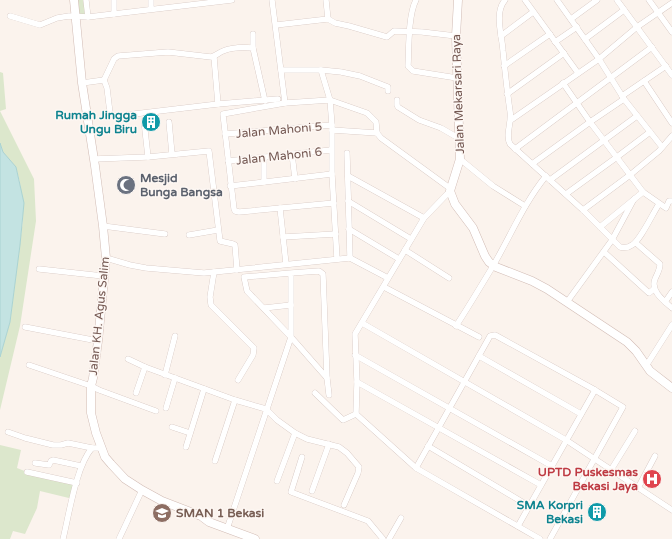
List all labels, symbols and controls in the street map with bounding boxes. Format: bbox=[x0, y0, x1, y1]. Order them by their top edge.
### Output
street label: Jalan Mekarsari Raya bbox=[449, 34, 467, 154]
place label: Rumah Jingga Ungu Biru bbox=[55, 108, 137, 137]
building icon: Rumah Jingga Ungu Biru bbox=[140, 111, 162, 133]
street label: Jalan Mahoni 5 bbox=[235, 119, 323, 141]
street label: Jalan Mahoni 6 bbox=[235, 145, 323, 167]
place label: Mesjid Bunga Bangsa bbox=[140, 171, 223, 200]
mosque icon: Mesjid Bunga Bangsa bbox=[115, 174, 137, 196]
street label: Jalan KH. Agus Salim bbox=[86, 256, 112, 376]
place label: UPTD Puskesmas Bekasi Jaya bbox=[538, 465, 638, 494]
hospital icon: UPTD Puskesmas Bekasi Jaya bbox=[641, 468, 663, 490]
place label: SMA Korpri Bekasi bbox=[517, 498, 583, 526]
building icon: SMA Korpri Bekasi bbox=[586, 501, 608, 523]
school or university icon: SMAN 1 Bekasi bbox=[151, 502, 173, 524]
place label: SMAN 1 Bekasi bbox=[176, 506, 264, 520]

